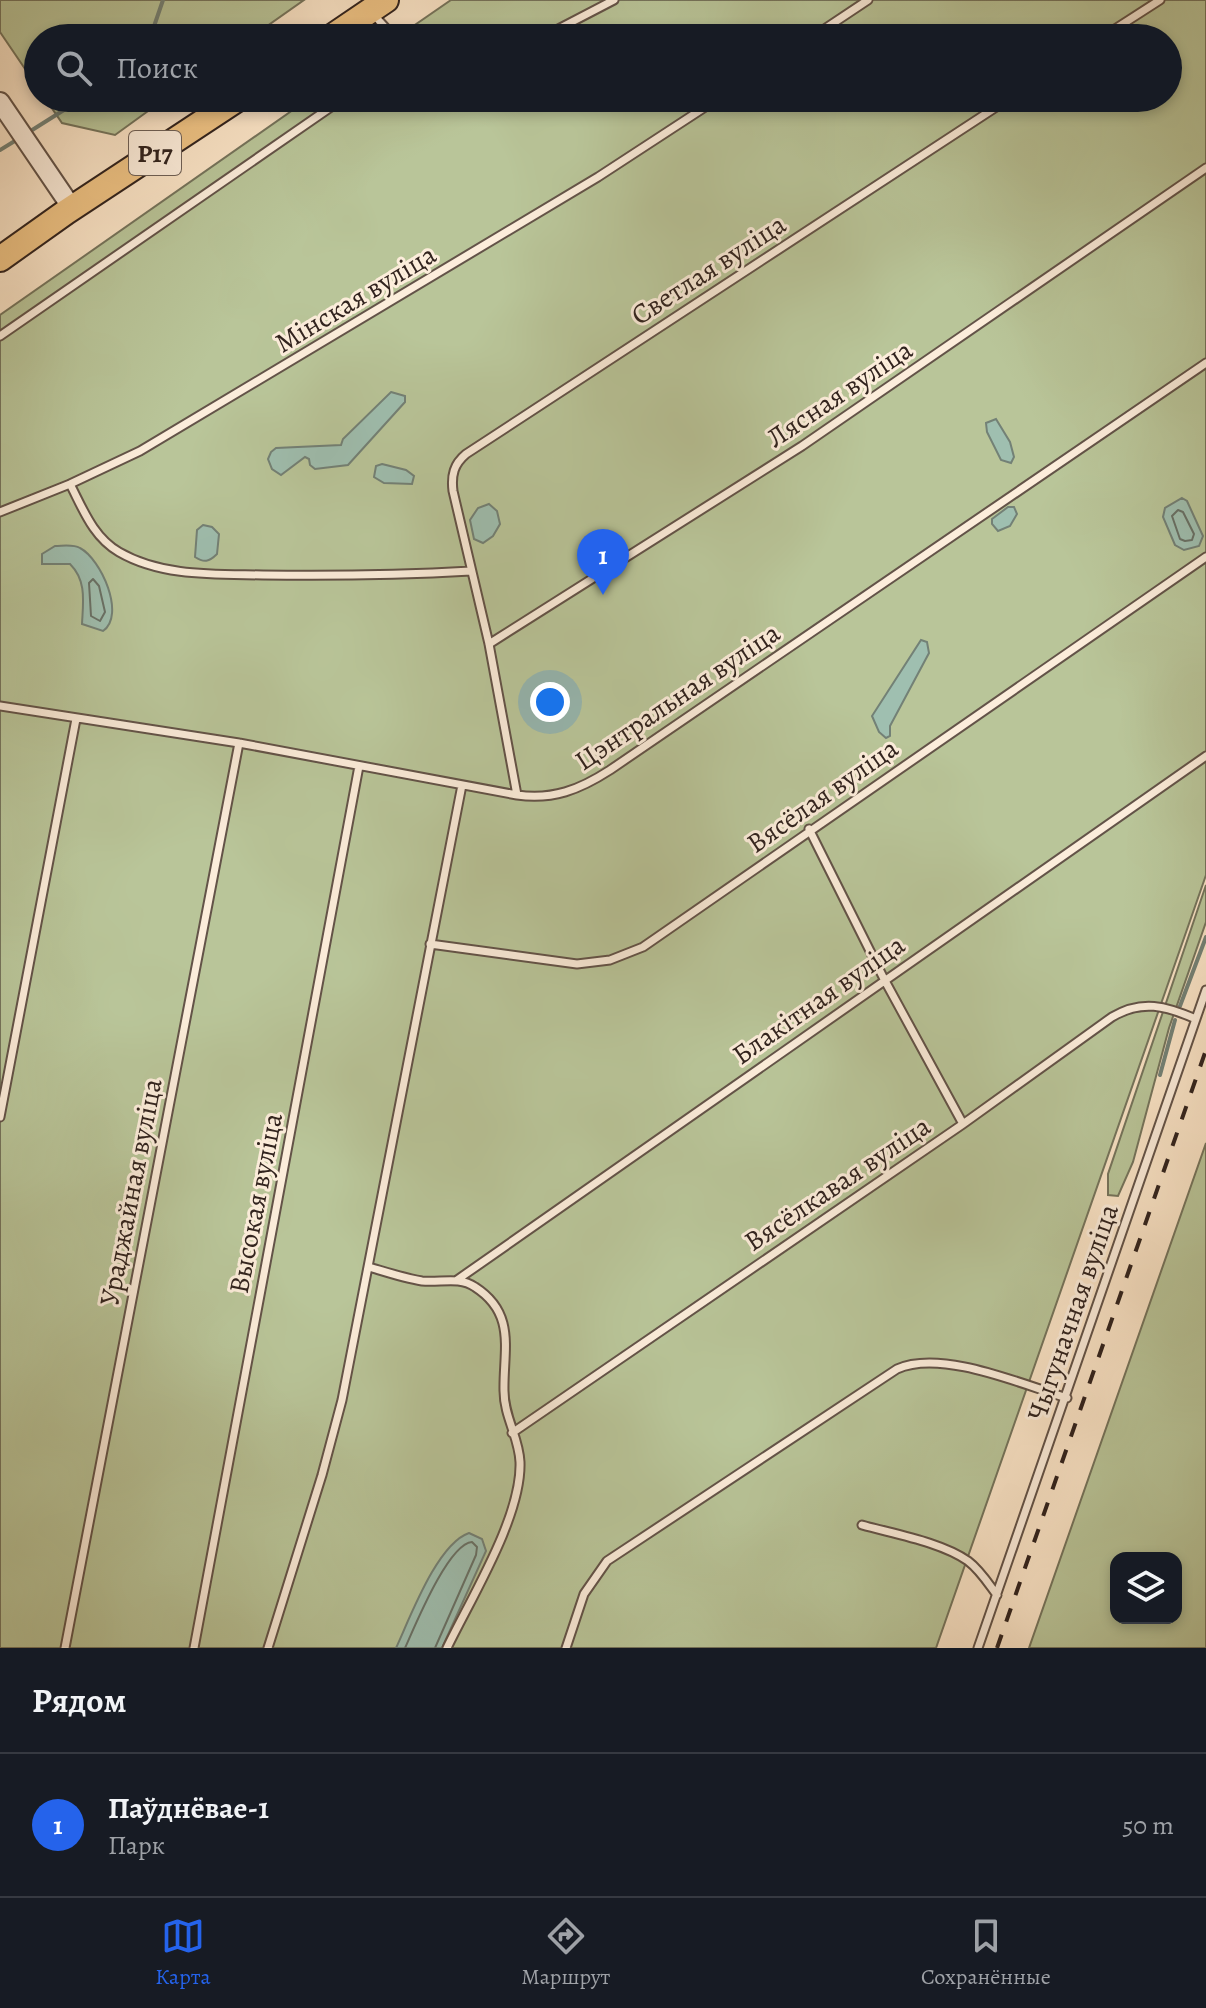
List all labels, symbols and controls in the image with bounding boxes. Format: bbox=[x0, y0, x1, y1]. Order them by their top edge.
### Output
search box bbox=[24, 24, 1182, 112]
icon: search bbox=[52, 46, 96, 90]
text: Поиск bbox=[116, 48, 198, 88]
road number: Р17 bbox=[129, 131, 181, 175]
street label: Светлая вуліца bbox=[624, 205, 793, 334]
street label: Мінская вуліца bbox=[268, 236, 443, 362]
street label: Лясная вуліца bbox=[759, 331, 920, 457]
pin: 1 bbox=[577, 529, 629, 595]
street label: Цэнтральная вуліца bbox=[568, 614, 788, 780]
your location bbox=[530, 682, 570, 722]
street label: Вясёлая вуліца bbox=[739, 729, 906, 862]
street label: Блакітная вуліца bbox=[725, 926, 913, 1074]
street label: Ураджайная вуліца bbox=[90, 1075, 172, 1309]
street label: Вясёлкавая вуліца bbox=[737, 1107, 938, 1260]
street label: Высокая вуліца bbox=[220, 1110, 292, 1297]
street label: Чыгуначная вуліца bbox=[1018, 1199, 1128, 1426]
map controls bbox=[1110, 1552, 1182, 1624]
button: layers bbox=[1110, 1552, 1182, 1624]
text: Рядом bbox=[32, 1677, 126, 1724]
text: Паўднёвае-1 bbox=[108, 1788, 269, 1828]
text: 1 bbox=[53, 1808, 63, 1843]
text: 50 m bbox=[1122, 1808, 1174, 1843]
text: Парк bbox=[108, 1828, 165, 1863]
tab: Карта bbox=[155, 1914, 211, 1992]
tab: Маршрут bbox=[521, 1914, 610, 1992]
tab: Сохранённые bbox=[921, 1914, 1051, 1992]

